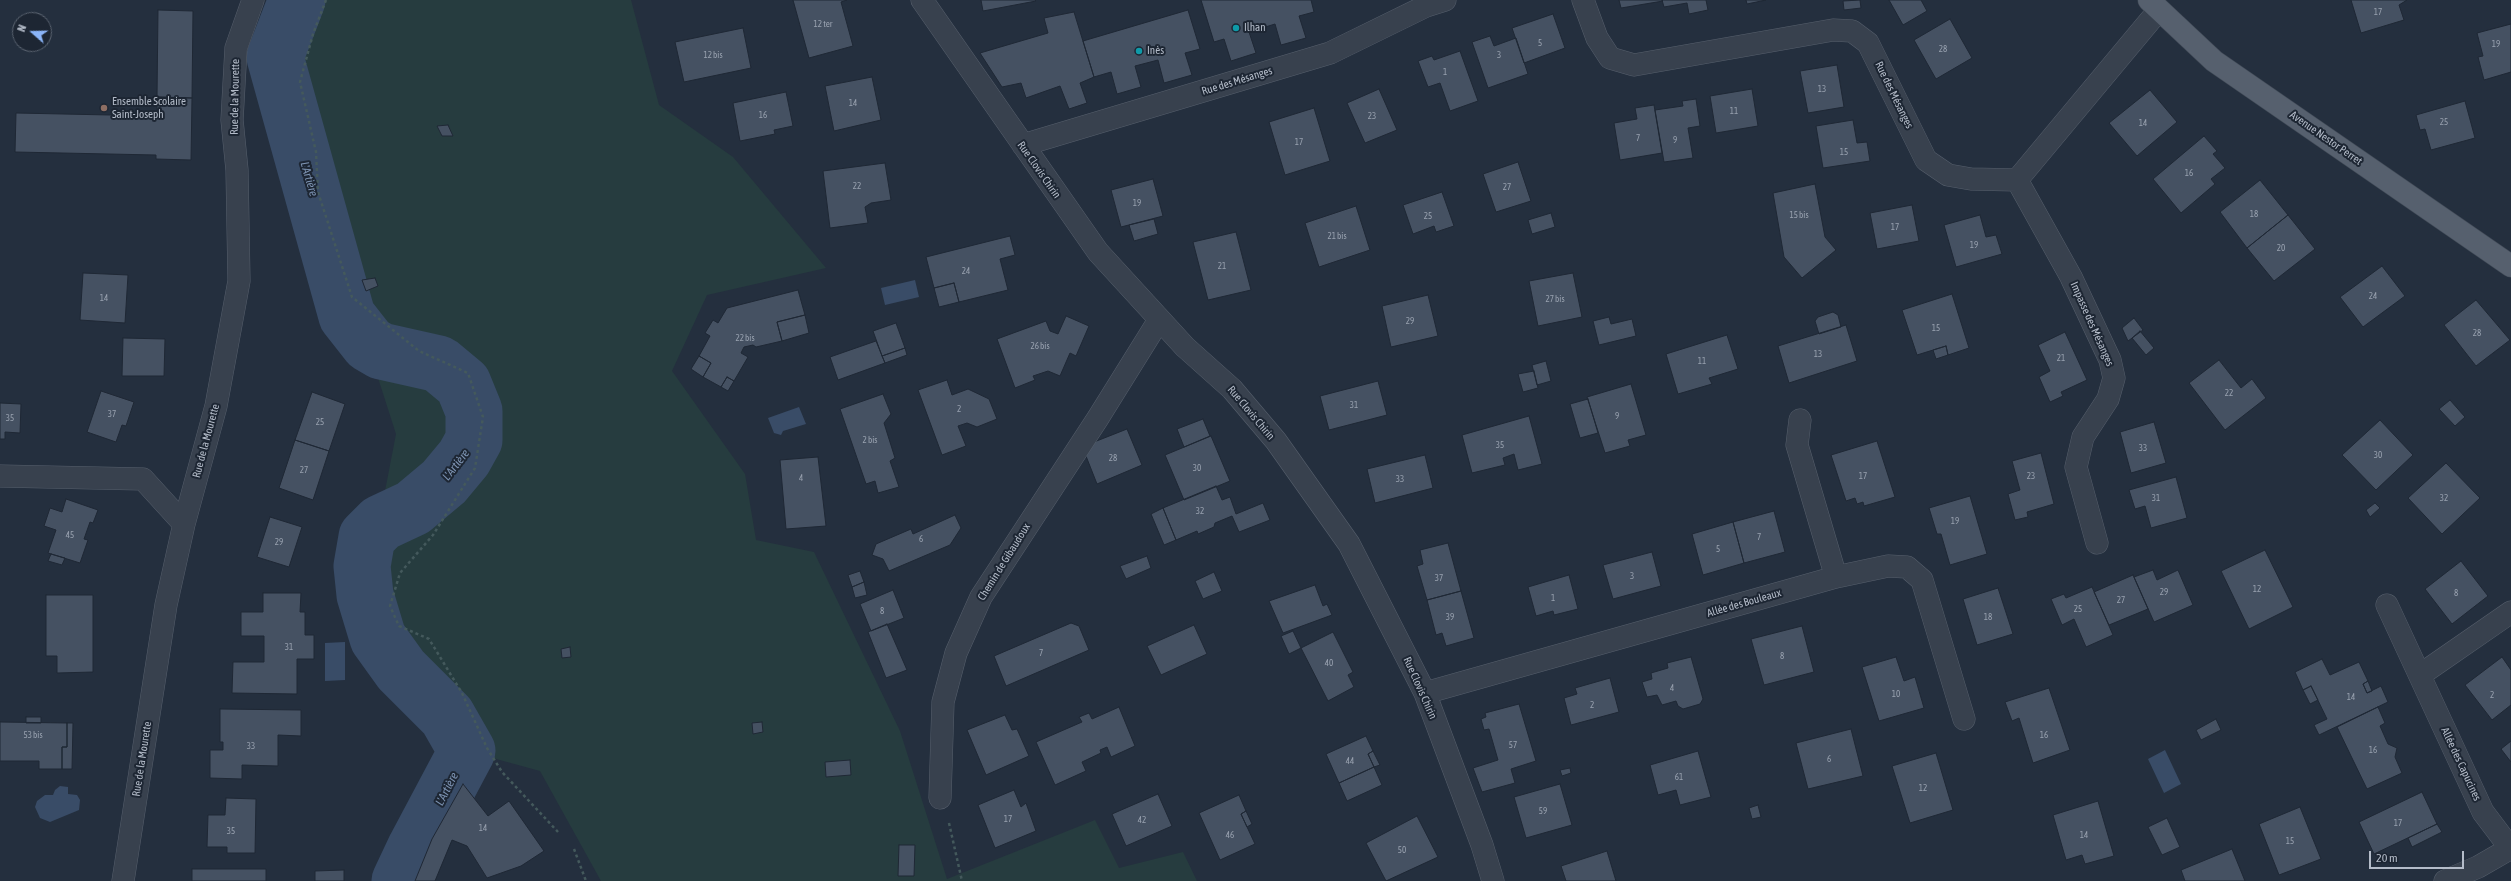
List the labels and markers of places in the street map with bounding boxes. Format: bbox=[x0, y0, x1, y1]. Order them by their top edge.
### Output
place label: Ilhan bbox=[1244, 21, 1266, 35]
marker: Ilhan bbox=[1231, 23, 1241, 33]
place label: Inès bbox=[1147, 44, 1164, 58]
marker: Inès bbox=[1134, 46, 1144, 56]
place label: Ensemble Scolaire Saint-Joseph bbox=[112, 95, 186, 121]
marker: Ensemble Scolaire Saint-Joseph bbox=[99, 103, 109, 113]

